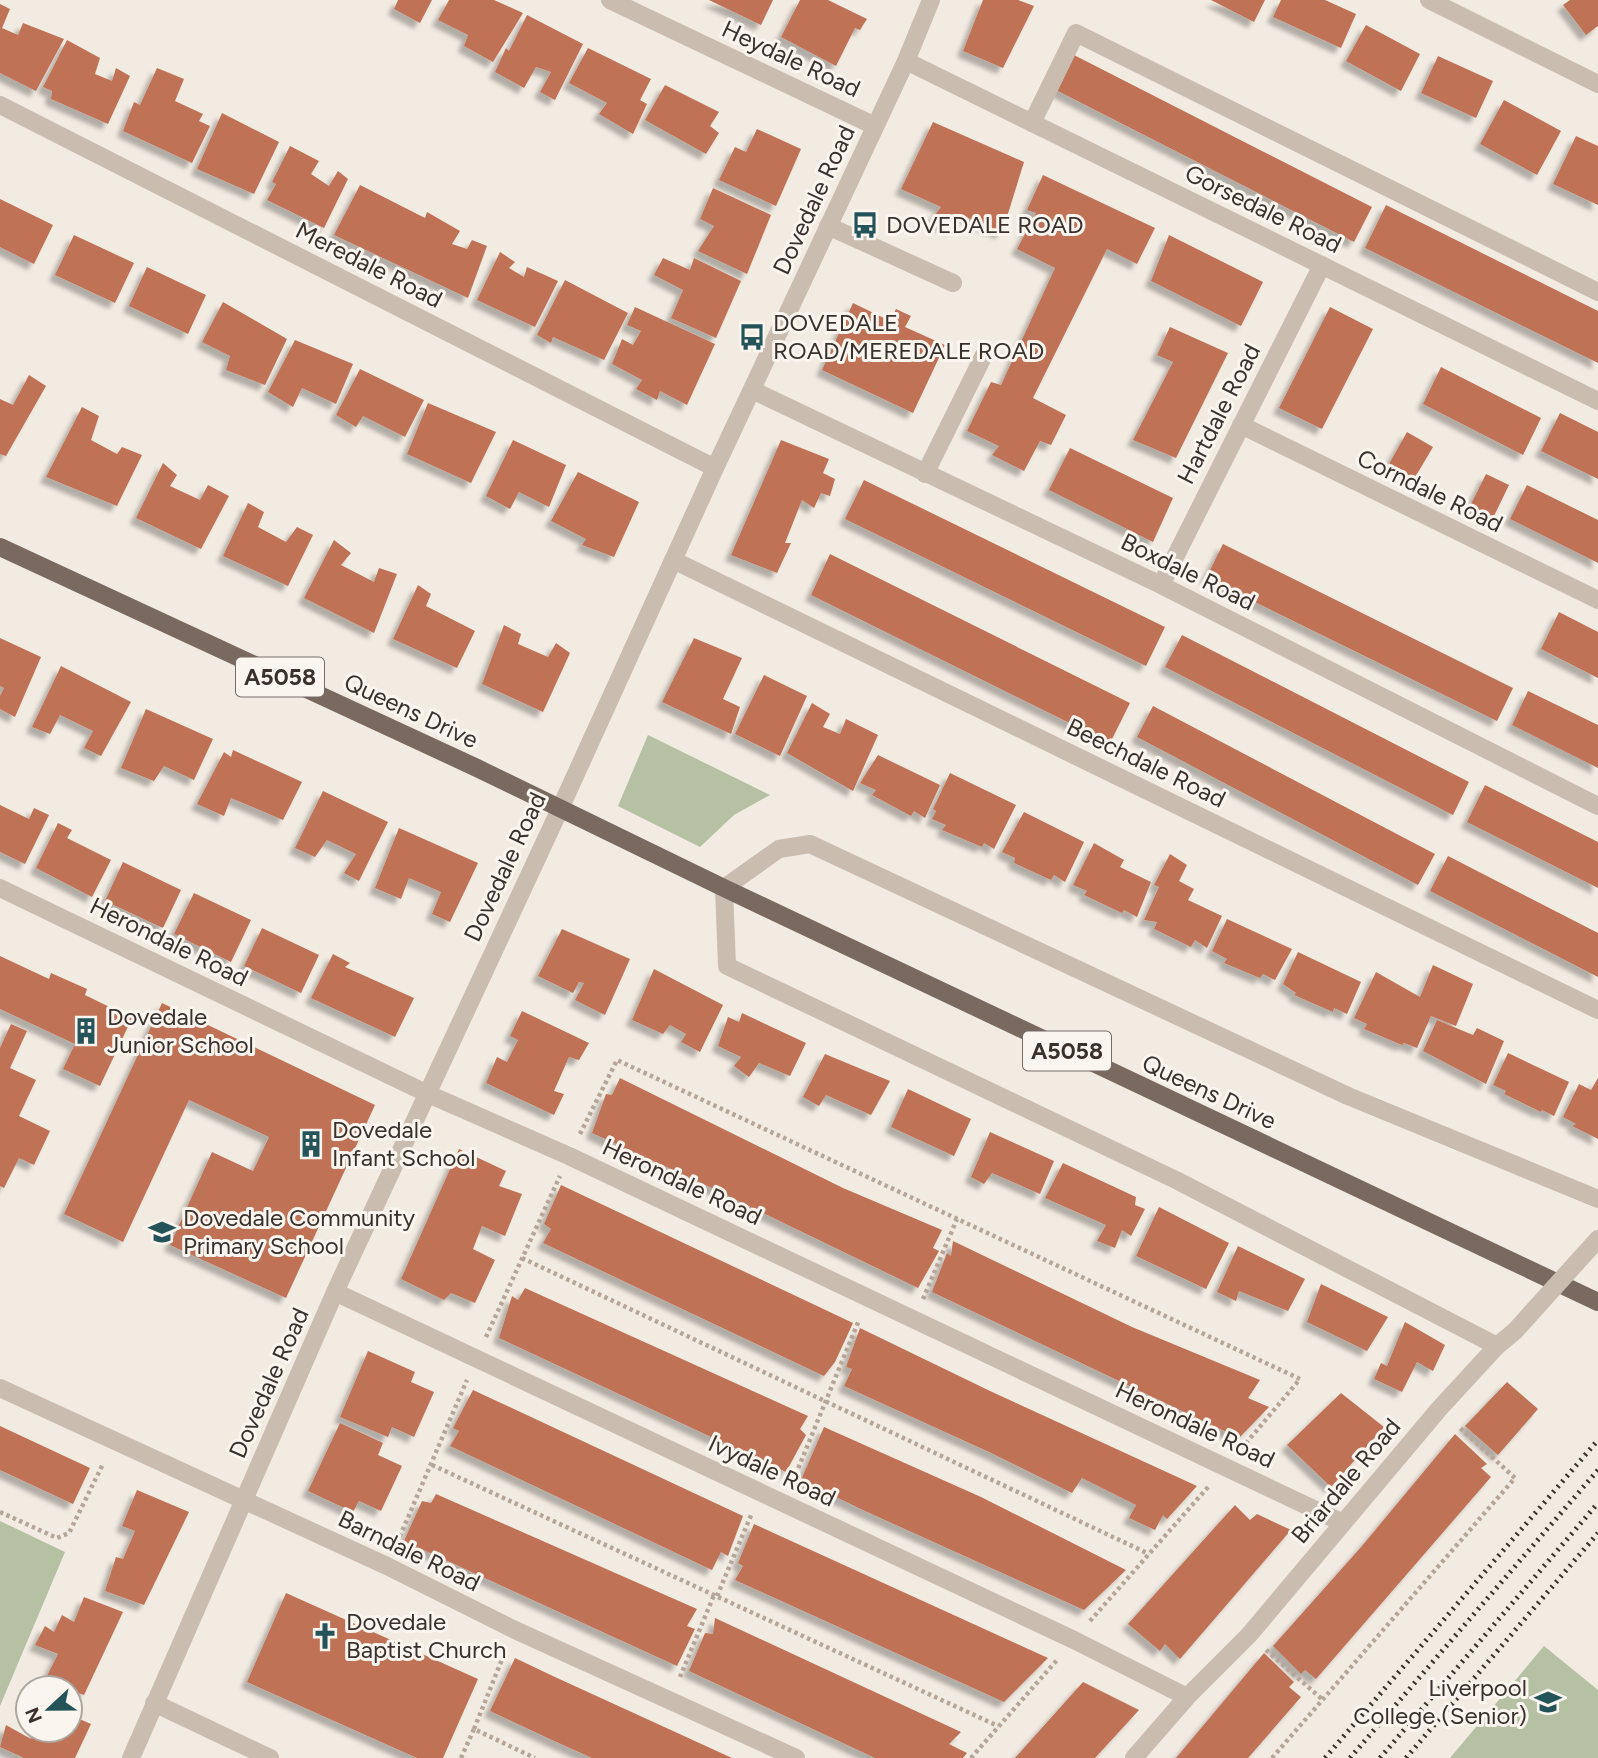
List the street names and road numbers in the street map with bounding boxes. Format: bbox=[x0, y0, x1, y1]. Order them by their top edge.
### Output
street label: Heydale Road bbox=[718, 14, 865, 103]
street label: Dovedale Road bbox=[766, 121, 861, 279]
street label: Gorsedale Road bbox=[1180, 158, 1346, 259]
street label: Meredale Road bbox=[291, 215, 447, 314]
street label: Hartdale Road bbox=[1171, 339, 1266, 489]
street label: Corndale Road bbox=[1353, 443, 1508, 538]
street label: Boxdale Road bbox=[1116, 527, 1260, 616]
road number: A5058 bbox=[236, 657, 324, 696]
street label: Queens Drive bbox=[340, 667, 483, 754]
street label: Beechdale Road bbox=[1062, 712, 1230, 814]
street label: Dovedale Road bbox=[457, 788, 552, 946]
street label: Herondale Road bbox=[85, 891, 253, 992]
road number: A5058 bbox=[1023, 1032, 1111, 1070]
street label: Queens Drive bbox=[1138, 1048, 1281, 1135]
street label: Herondale Road bbox=[598, 1132, 766, 1231]
street label: Dovedale Road bbox=[222, 1303, 315, 1462]
street label: Herondale Road bbox=[1111, 1375, 1279, 1474]
street label: Briardale Road bbox=[1285, 1412, 1406, 1549]
street label: Ivydale Road bbox=[704, 1428, 841, 1513]
street label: Barndale Road bbox=[334, 1504, 485, 1597]

